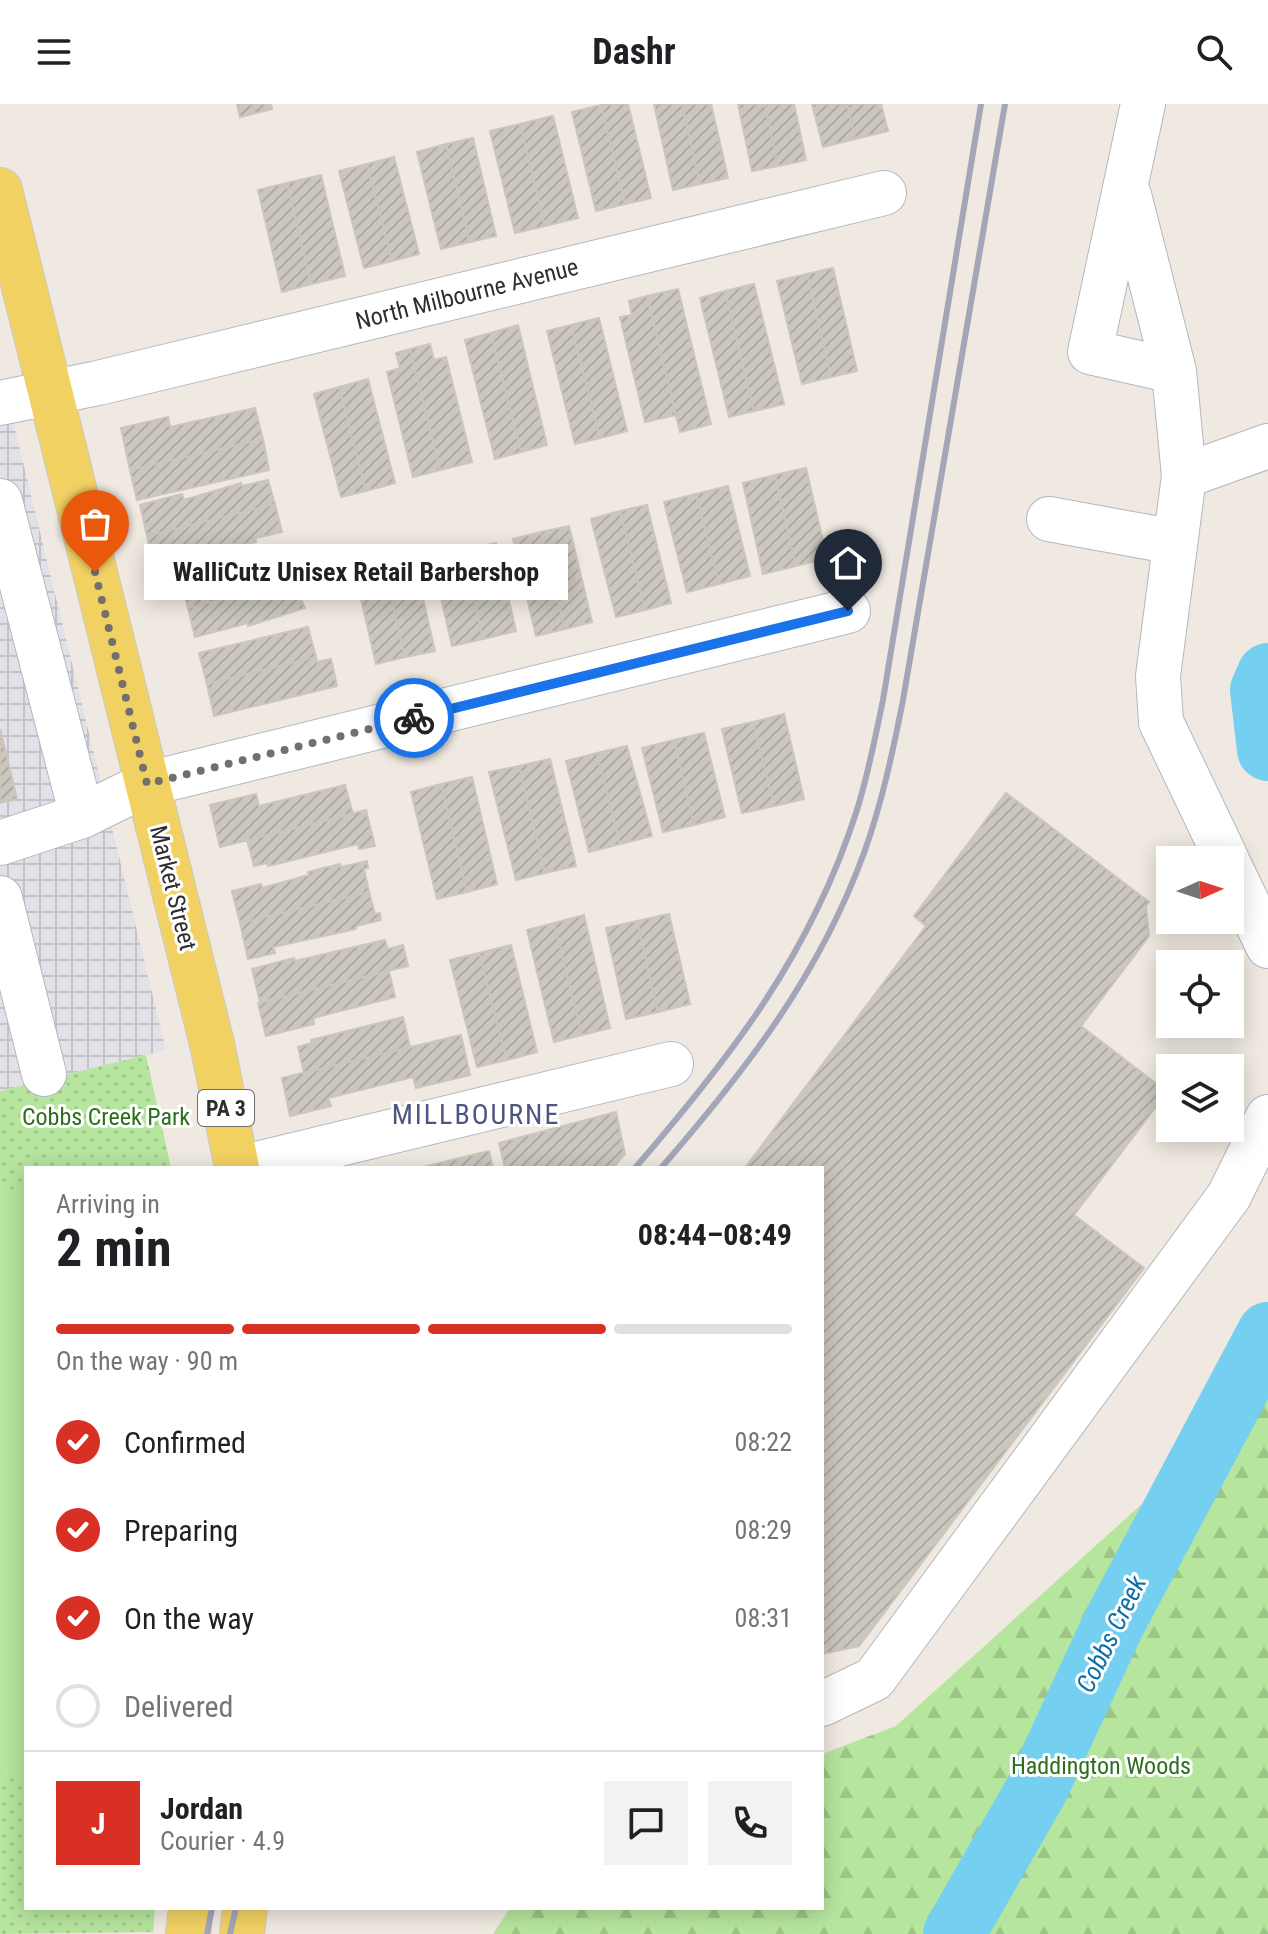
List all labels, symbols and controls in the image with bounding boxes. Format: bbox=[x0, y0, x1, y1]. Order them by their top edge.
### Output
icon: menu bbox=[32, 30, 76, 74]
icon: search bbox=[1192, 30, 1236, 74]
text: Dashr bbox=[592, 31, 676, 73]
street label: North Milbourne Avenue bbox=[353, 253, 581, 335]
pin bbox=[61, 490, 129, 572]
icon: bag bbox=[73, 502, 117, 546]
pin bbox=[814, 529, 882, 611]
icon: home bbox=[826, 541, 870, 585]
callout: WalliCutz Unisex Retail Barbershop bbox=[143, 544, 567, 600]
text: WalliCutz Unisex Retail Barbershop bbox=[173, 557, 539, 587]
courier bbox=[374, 678, 454, 758]
icon: bike bbox=[392, 696, 436, 740]
street label: Market Street bbox=[144, 823, 202, 953]
north arrow bbox=[1156, 846, 1244, 934]
map controls bbox=[1156, 846, 1244, 1142]
button: locate bbox=[1156, 950, 1244, 1038]
button: layers bbox=[1156, 1054, 1244, 1142]
road number: PA 3 bbox=[198, 1090, 254, 1126]
district label: MILLBOURNE bbox=[392, 1098, 560, 1131]
park label: Cobbs Creek Park bbox=[22, 1103, 190, 1131]
text: Arriving in bbox=[56, 1189, 160, 1219]
text: 08:44–08:49 bbox=[638, 1217, 792, 1252]
text: 2 min bbox=[56, 1218, 172, 1279]
text: On the way · 90 m bbox=[56, 1346, 238, 1376]
icon: check bbox=[56, 1420, 100, 1464]
text: Confirmed bbox=[124, 1425, 246, 1460]
text: 08:22 bbox=[735, 1427, 792, 1457]
icon: check bbox=[56, 1508, 100, 1552]
text: Preparing bbox=[124, 1513, 238, 1548]
text: 08:29 bbox=[735, 1515, 792, 1545]
water label: Cobbs Creek bbox=[1070, 1570, 1152, 1697]
icon: check bbox=[56, 1596, 100, 1640]
text: On the way bbox=[124, 1601, 254, 1636]
text: 08:31 bbox=[735, 1603, 792, 1633]
text: Delivered bbox=[124, 1689, 233, 1724]
park label: Haddington Woods bbox=[1011, 1752, 1191, 1780]
button: chat bbox=[604, 1781, 688, 1865]
button: phone bbox=[708, 1781, 792, 1865]
text: Jordan bbox=[160, 1791, 243, 1826]
text: J bbox=[91, 1806, 105, 1841]
text: Courier · 4.9 bbox=[160, 1826, 285, 1856]

